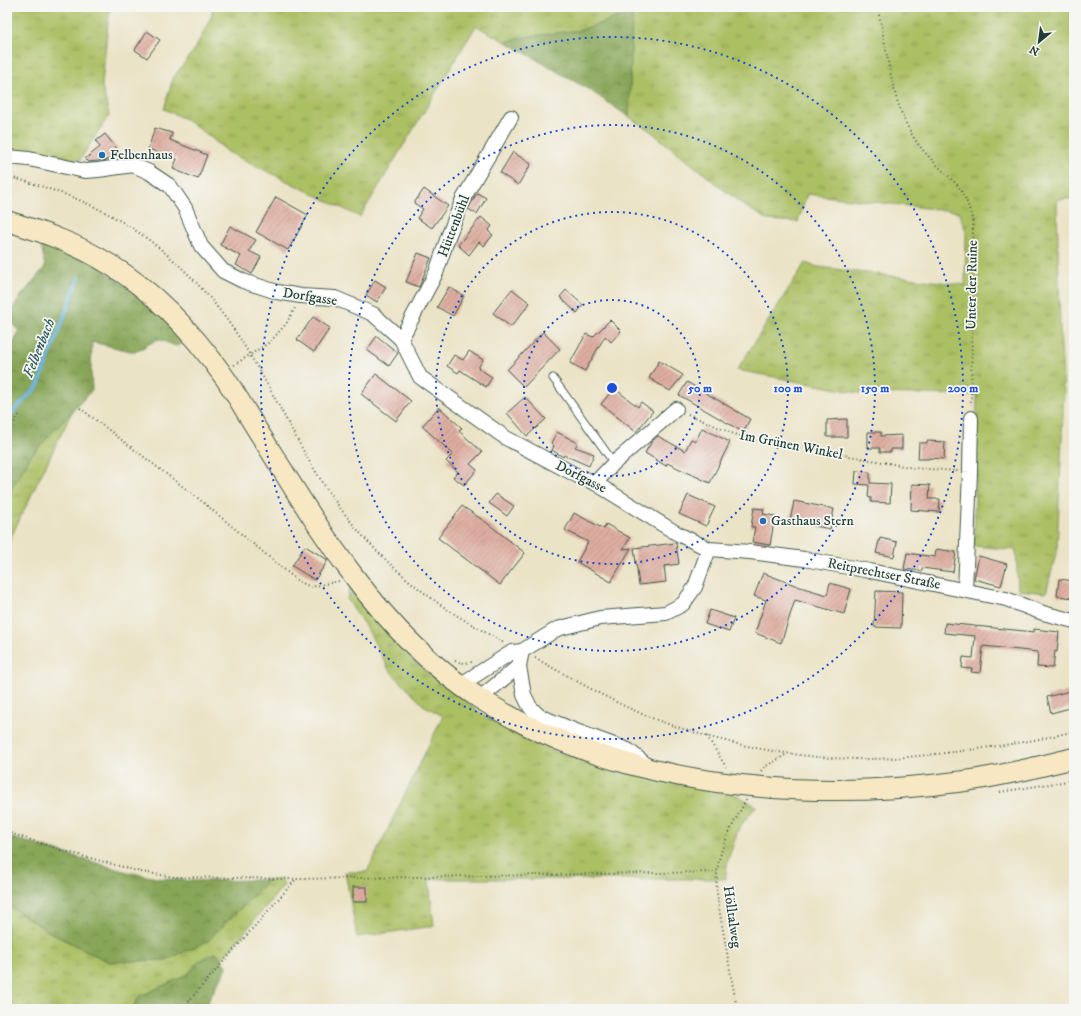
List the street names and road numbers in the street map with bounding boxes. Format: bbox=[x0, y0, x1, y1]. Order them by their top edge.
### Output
street label: Hüttenbühl bbox=[434, 192, 474, 260]
street label: Unter der Ruine bbox=[962, 240, 982, 330]
street label: Dorfgasse bbox=[282, 284, 339, 310]
street label: Im Grünen Winkel bbox=[738, 426, 845, 464]
street label: Dorfgasse bbox=[553, 457, 610, 498]
street label: Reitprechtser Straße bbox=[826, 554, 942, 594]
street label: Hölltalweg bbox=[719, 885, 745, 949]

